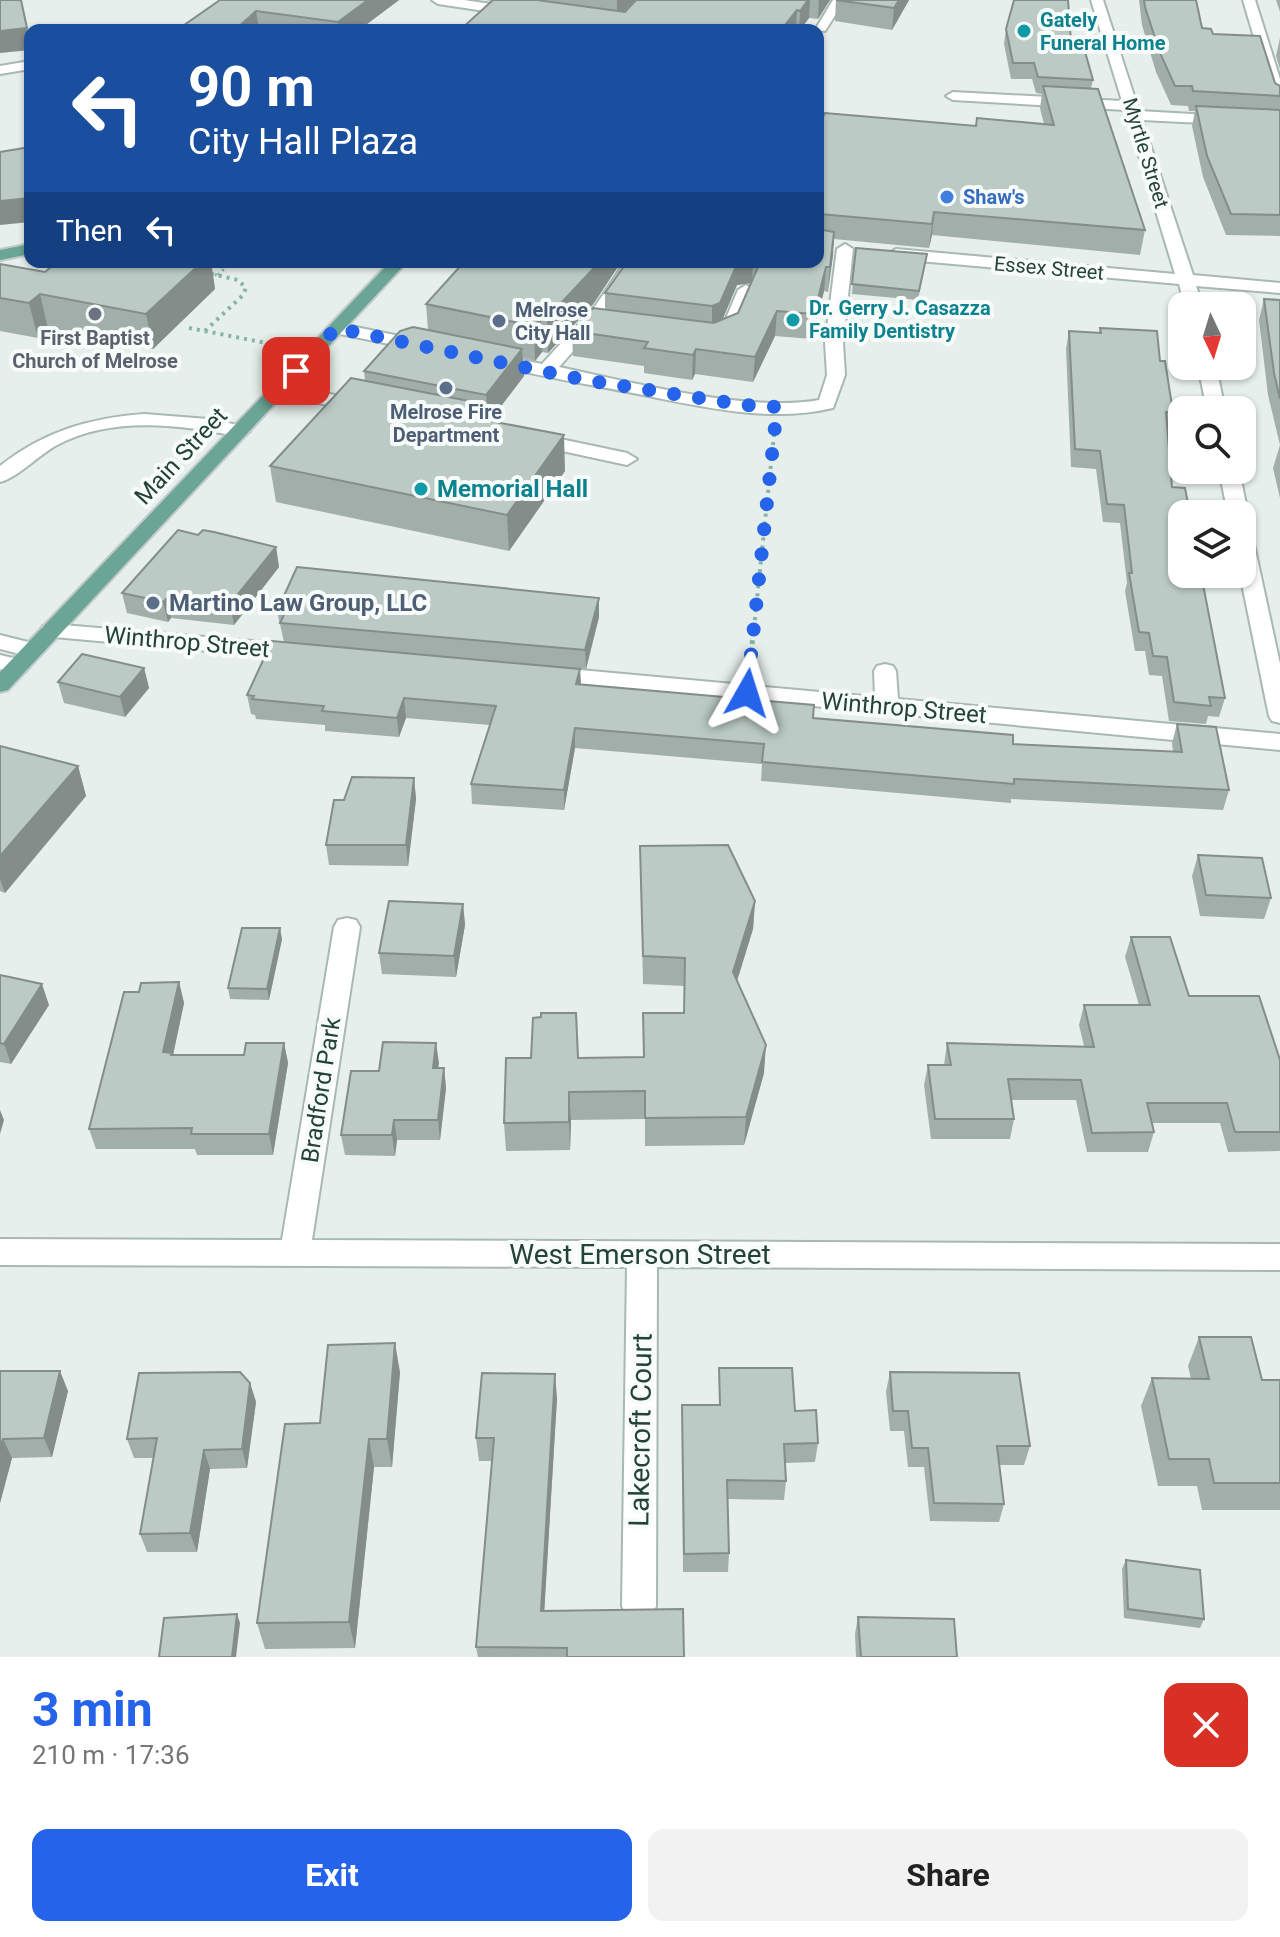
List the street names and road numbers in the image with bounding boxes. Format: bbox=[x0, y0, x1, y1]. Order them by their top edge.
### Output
street label: Myrtle Street bbox=[1118, 95, 1174, 211]
street label: Essex Street bbox=[993, 251, 1105, 285]
street label: Main Street bbox=[129, 402, 233, 510]
street label: Winthrop Street bbox=[103, 621, 271, 663]
street label: Winthrop Street bbox=[820, 687, 988, 729]
street label: Bradford Park bbox=[296, 1014, 346, 1165]
street label: West Emerson Street bbox=[509, 1238, 771, 1271]
street label: Lakecroft Court bbox=[622, 1333, 659, 1527]

